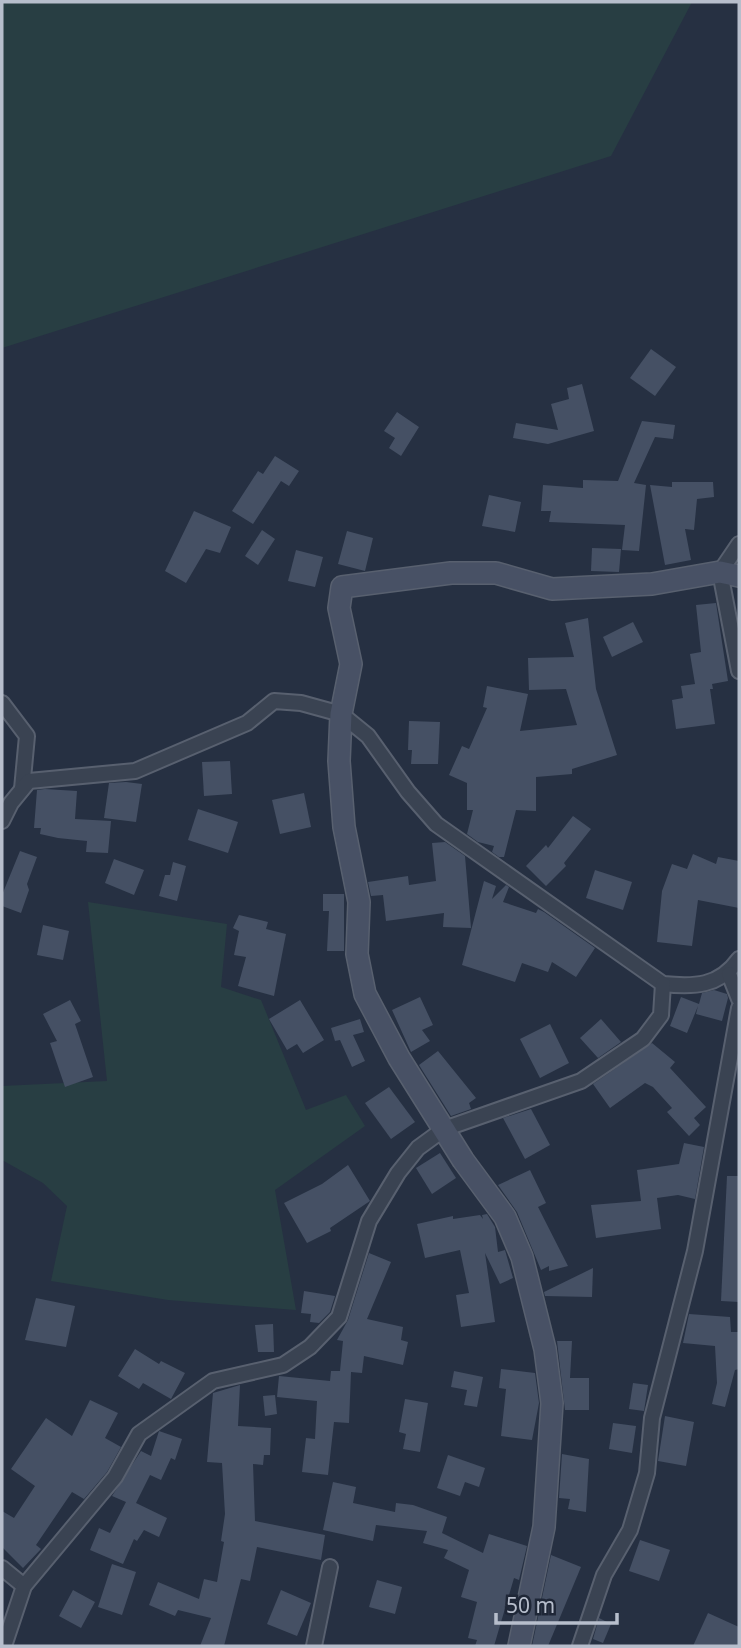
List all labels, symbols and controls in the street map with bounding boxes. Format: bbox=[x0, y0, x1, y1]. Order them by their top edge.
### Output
scale bar bbox=[496, 1582, 617, 1626]
text: 50 m bbox=[506, 1591, 555, 1619]

